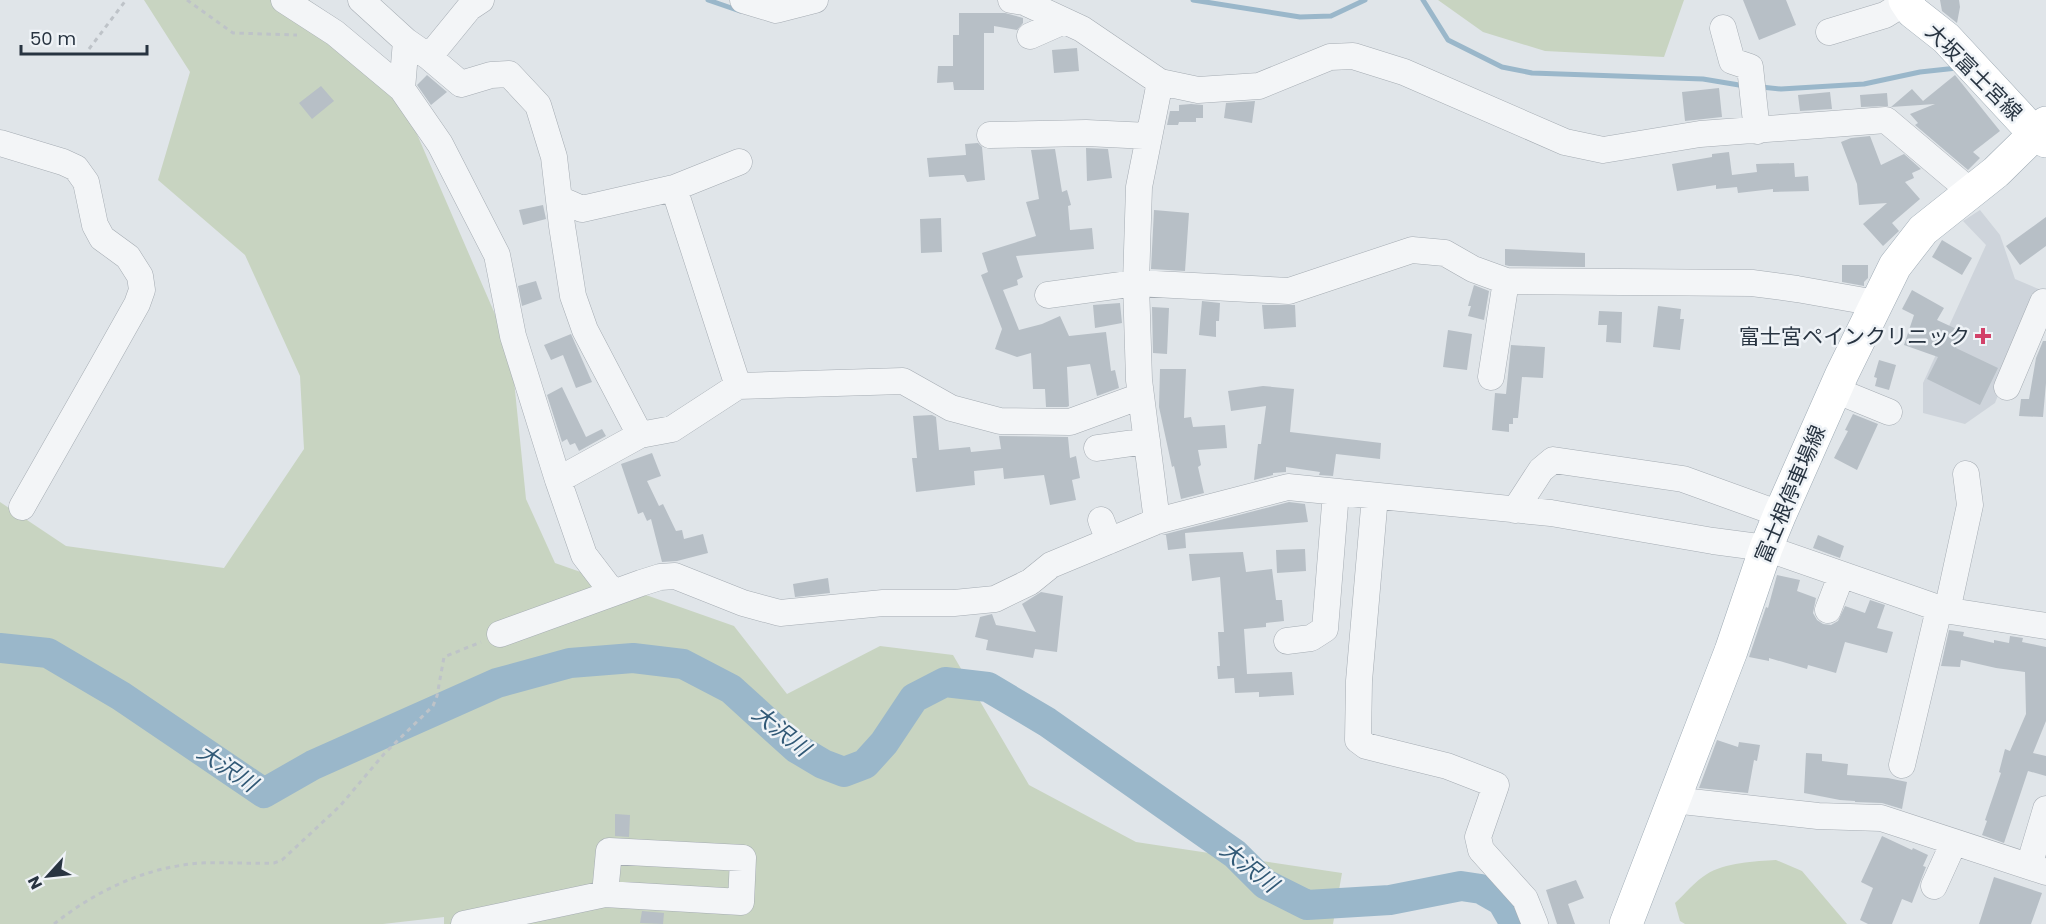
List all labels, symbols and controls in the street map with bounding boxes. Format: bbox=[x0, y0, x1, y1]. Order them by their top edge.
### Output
street label: 大坂富士宮線 bbox=[1919, 17, 2029, 127]
scale bar bbox=[21, 18, 147, 56]
text: 50 m bbox=[30, 26, 76, 51]
place label: 富士宮ペインクリニック bbox=[1739, 322, 1970, 351]
marker: 富士宮ペインクリニック bbox=[1974, 327, 1992, 345]
street label: 富士根停車場線 bbox=[1748, 421, 1832, 567]
water label: 大沢川 bbox=[745, 698, 818, 765]
water label: 大沢川 bbox=[191, 737, 265, 800]
water label: 大沢川 bbox=[1213, 834, 1286, 901]
north arrow bbox=[18, 846, 78, 906]
text: N bbox=[22, 872, 48, 893]

